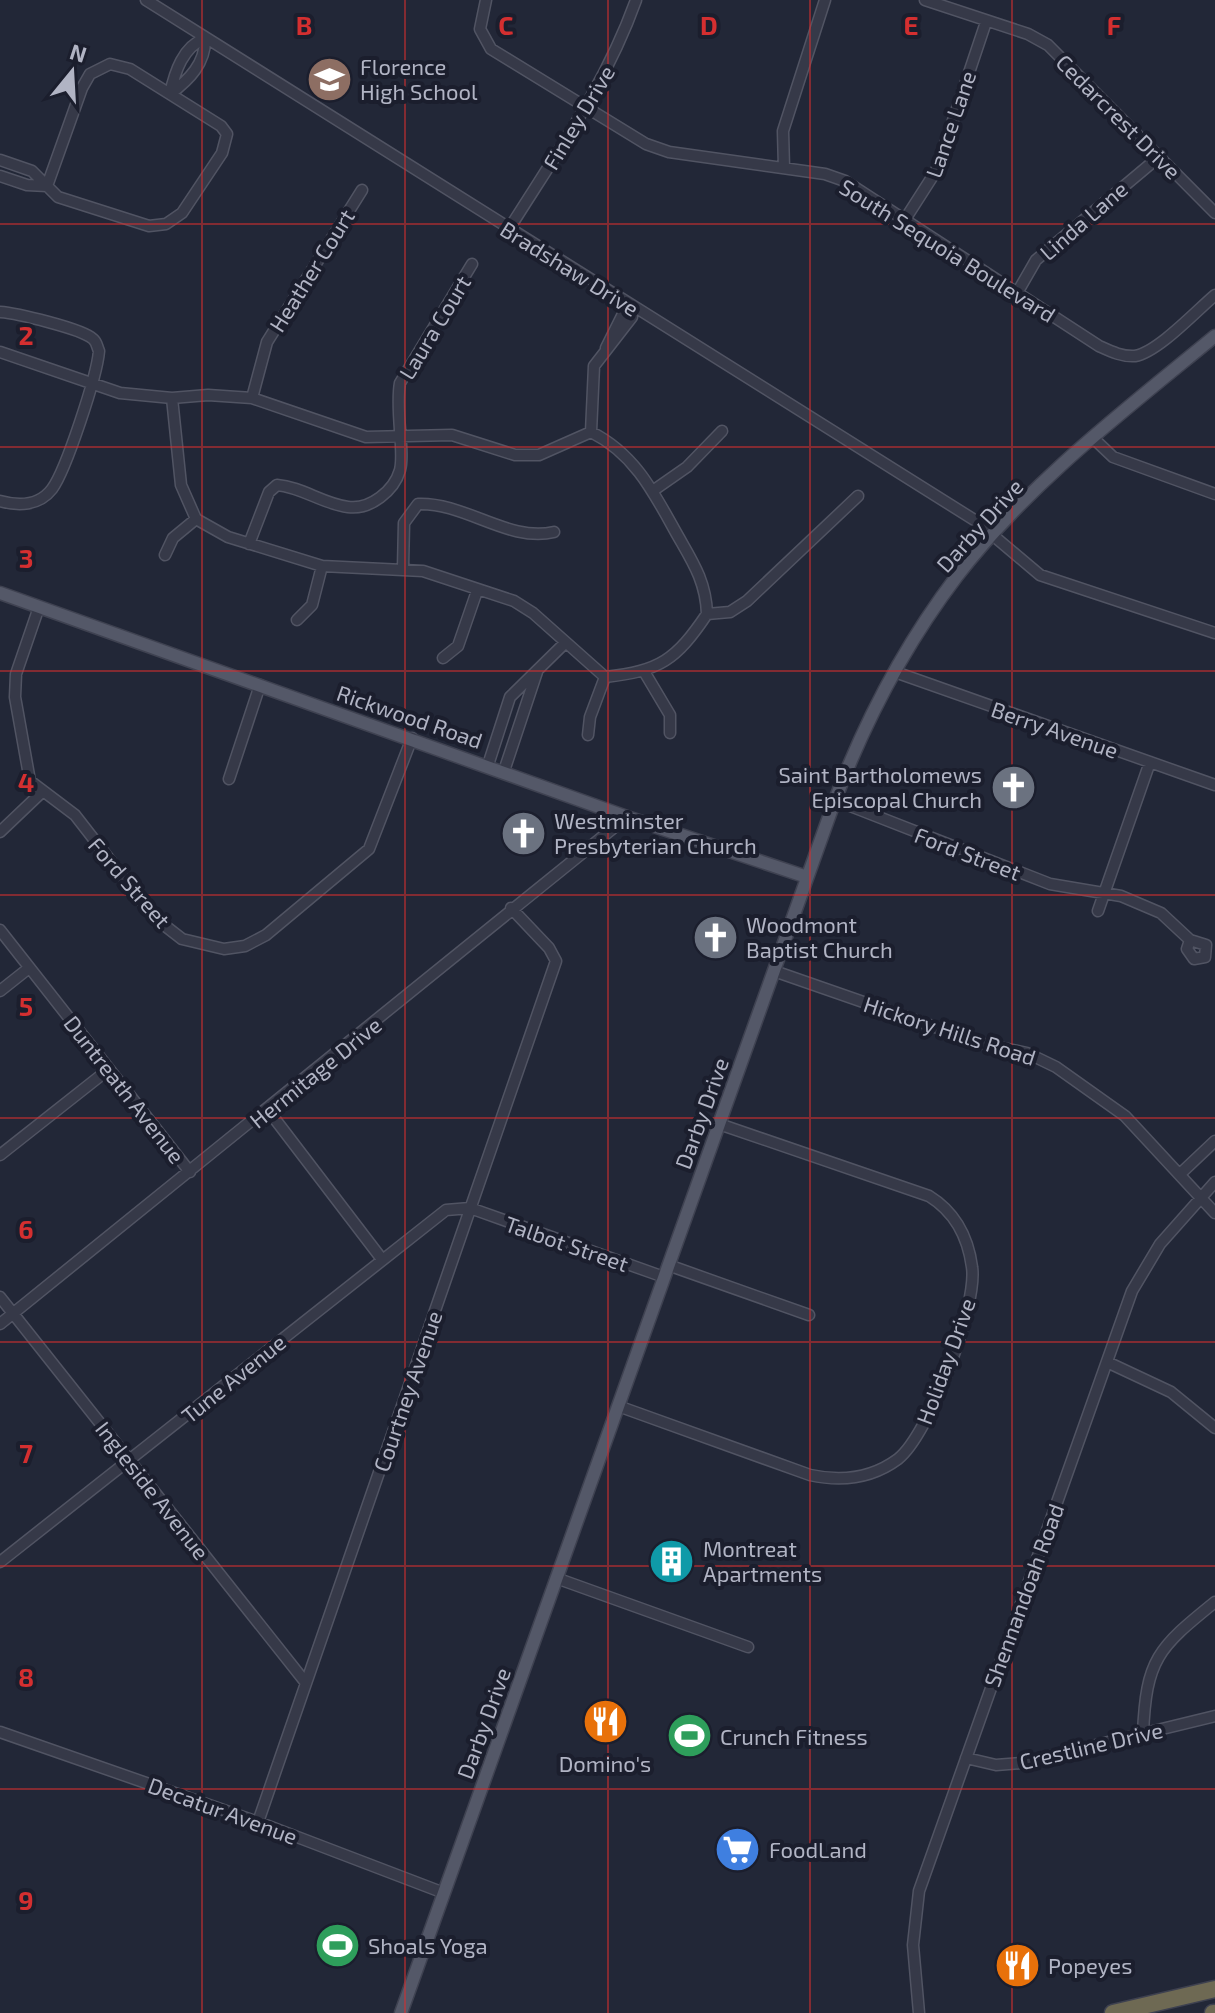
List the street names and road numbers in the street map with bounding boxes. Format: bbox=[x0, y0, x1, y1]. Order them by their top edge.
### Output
street label: Cedarcrest Drive bbox=[1051, 48, 1187, 184]
street label: Finley Drive bbox=[537, 60, 619, 174]
street label: Lance Lane bbox=[920, 67, 980, 181]
street label: South Sequoia Boulevard bbox=[835, 173, 1061, 327]
street label: Linda Lane bbox=[1034, 175, 1132, 265]
street label: Heather Court bbox=[263, 204, 359, 336]
street label: Bradshaw Drive bbox=[496, 215, 644, 321]
street label: Laura Court bbox=[393, 270, 475, 384]
street label: Darby Drive bbox=[930, 473, 1028, 577]
street label: Rickwood Road bbox=[334, 679, 486, 753]
street label: Berry Avenue bbox=[988, 695, 1122, 763]
street label: Ford Street bbox=[911, 821, 1025, 885]
street label: Ford Street bbox=[84, 831, 176, 933]
street label: Hickory Hills Road bbox=[861, 990, 1039, 1070]
street label: Duntreath Avenue bbox=[59, 1010, 191, 1168]
street label: Hermitage Drive bbox=[244, 1011, 386, 1133]
street label: Darby Drive bbox=[669, 1054, 733, 1172]
street label: Talbot Street bbox=[502, 1210, 632, 1276]
street label: Holiday Drive bbox=[910, 1294, 980, 1428]
street label: Courtney Avenue bbox=[367, 1307, 447, 1475]
street label: Tune Avenue bbox=[176, 1328, 290, 1428]
street label: Ingleside Avenue bbox=[91, 1416, 215, 1564]
street label: Shennandoah Road bbox=[978, 1500, 1068, 1690]
street label: Darby Drive bbox=[451, 1664, 515, 1782]
street label: Crestline Drive bbox=[1017, 1716, 1165, 1774]
street label: Decatur Avenue bbox=[145, 1771, 301, 1849]

